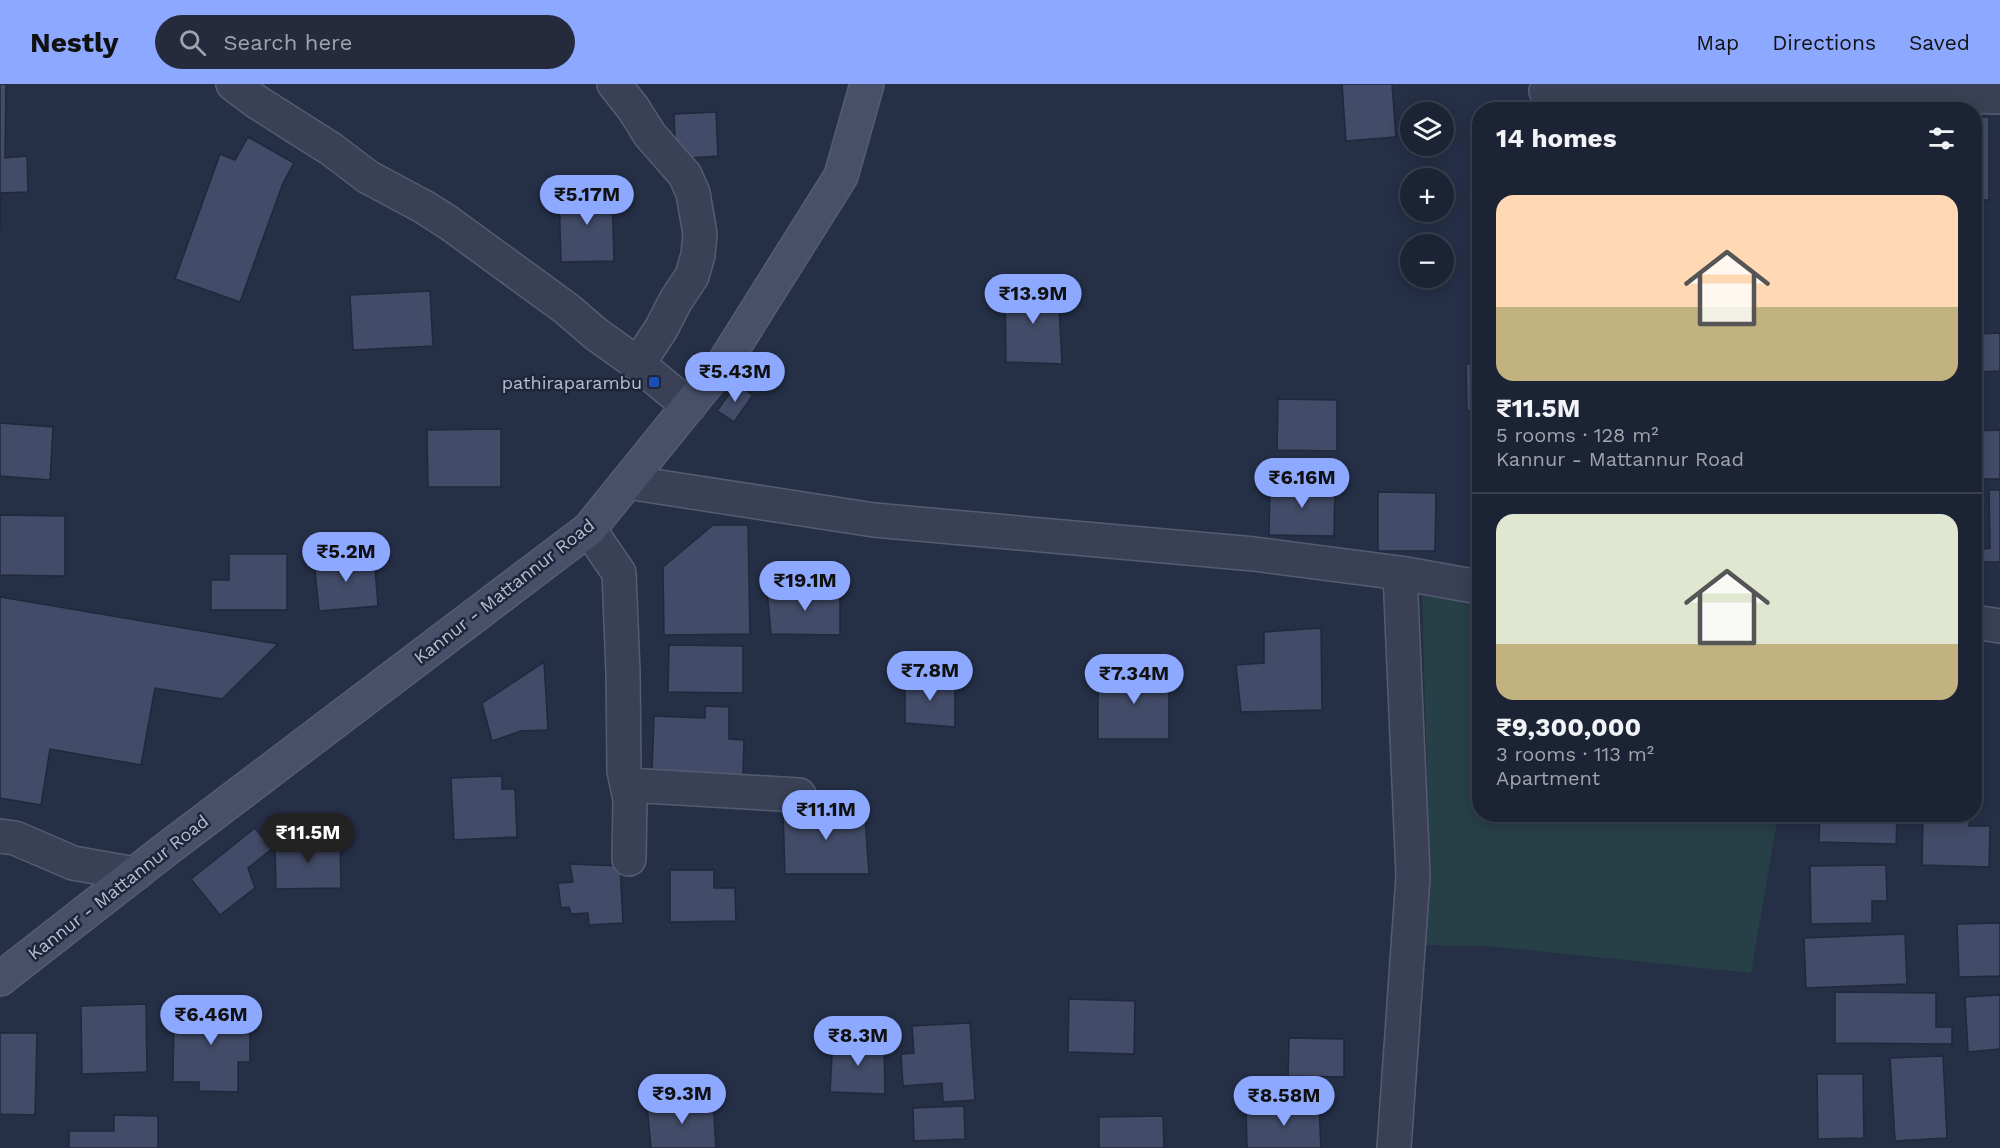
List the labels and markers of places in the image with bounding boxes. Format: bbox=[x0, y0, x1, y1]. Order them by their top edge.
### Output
pin: ₹5.17M bbox=[538, 175, 636, 226]
pin: ₹13.9M bbox=[984, 274, 1082, 325]
pin: ₹5.43M bbox=[686, 352, 784, 403]
place label: pathiraparambu bbox=[502, 372, 642, 393]
marker: pathiraparambu bbox=[647, 375, 661, 389]
pin: ₹6.16M bbox=[1253, 458, 1351, 509]
pin: ₹5.2M bbox=[304, 532, 388, 583]
pin: ₹19.1M bbox=[756, 561, 854, 612]
pin: ₹7.8M bbox=[888, 651, 972, 702]
pin: ₹7.34M bbox=[1085, 654, 1183, 705]
pin: ₹11.1M bbox=[777, 790, 875, 841]
pin: ₹11.5M bbox=[259, 813, 357, 864]
pin: ₹6.46M bbox=[162, 995, 260, 1046]
pin: ₹8.3M bbox=[816, 1016, 900, 1067]
pin: ₹9.3M bbox=[640, 1074, 724, 1125]
pin: ₹8.58M bbox=[1235, 1076, 1333, 1127]

